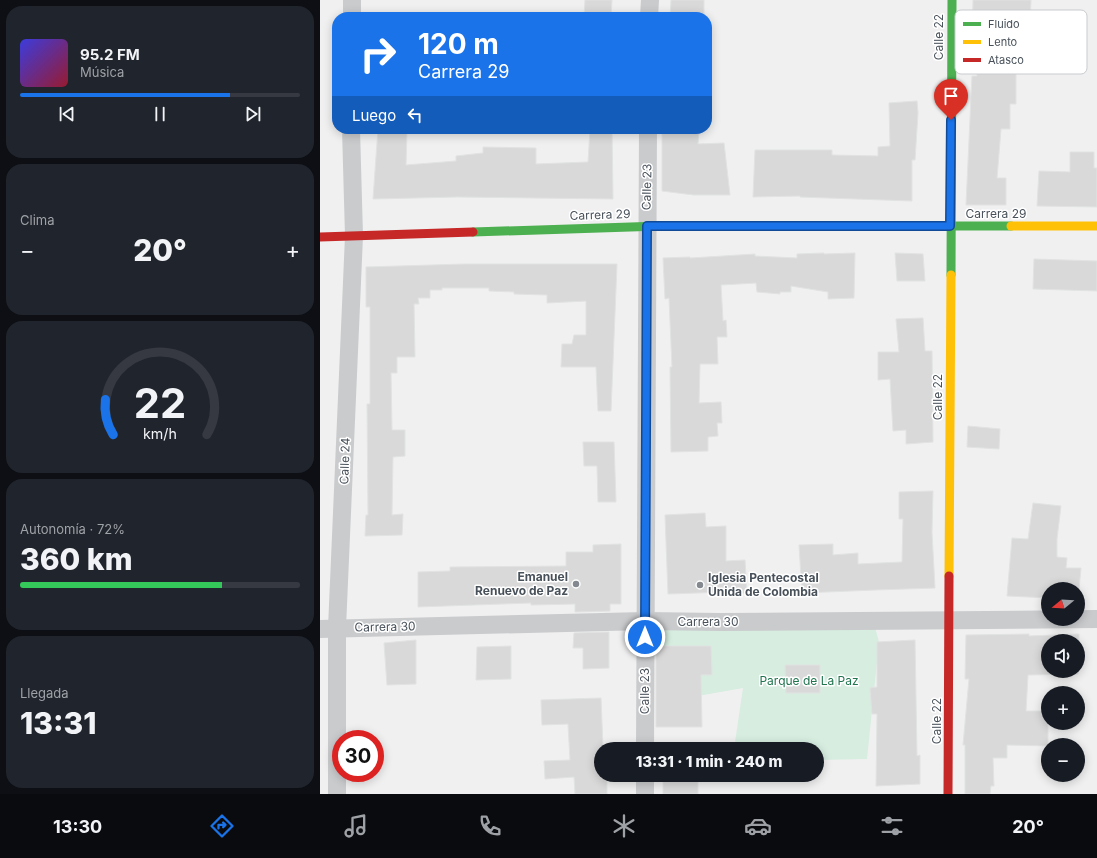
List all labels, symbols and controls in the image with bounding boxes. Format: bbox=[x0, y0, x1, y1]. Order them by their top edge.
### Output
legend bbox=[955, 10, 1087, 74]
street label: Calle 22 bbox=[931, 14, 946, 60]
text: Fluido bbox=[988, 17, 1020, 31]
text: 120 m bbox=[418, 27, 499, 61]
icon: right bbox=[352, 28, 404, 80]
text: Lento bbox=[988, 35, 1018, 49]
text: 95.2 FM bbox=[80, 45, 140, 64]
text: Atasco bbox=[988, 53, 1024, 67]
text: Carrera 29 bbox=[418, 61, 509, 82]
text: Música bbox=[80, 64, 124, 80]
pin bbox=[934, 79, 968, 120]
icon: arrive bbox=[940, 85, 962, 107]
icon: previous bbox=[56, 103, 78, 125]
icon: pause bbox=[149, 103, 171, 125]
icon: next bbox=[242, 103, 264, 125]
icon: left bbox=[404, 104, 426, 126]
text: Luego bbox=[352, 106, 396, 125]
street label: Calle 23 bbox=[639, 164, 654, 210]
street label: Carrera 29 bbox=[569, 206, 631, 223]
street label: Carrera 29 bbox=[966, 206, 1026, 221]
text: Clima bbox=[20, 212, 54, 228]
text: 20° bbox=[133, 232, 187, 268]
text: − bbox=[20, 237, 35, 263]
text: + bbox=[285, 237, 300, 263]
street label: Calle 22 bbox=[930, 374, 945, 420]
text: 22 bbox=[134, 378, 186, 428]
text: km/h bbox=[143, 425, 177, 442]
street label: Calle 24 bbox=[336, 437, 353, 485]
text: Autonomía · 72% bbox=[20, 521, 125, 537]
text: 360 km bbox=[20, 541, 132, 577]
place label: Emanuel Renuevo de Paz bbox=[475, 569, 568, 598]
place label: Iglesia Pentecostal Unida de Colombia bbox=[708, 570, 819, 599]
marker: Emanuel Renuevo de Paz bbox=[571, 579, 581, 589]
marker: Iglesia Pentecostal Unida de Colombia bbox=[695, 580, 705, 590]
north arrow bbox=[1041, 582, 1085, 626]
map controls bbox=[1041, 582, 1085, 782]
street label: Carrera 30 bbox=[677, 614, 739, 629]
position arrow bbox=[624, 616, 666, 658]
street label: Carrera 30 bbox=[354, 618, 416, 635]
button: sound bbox=[1041, 634, 1085, 678]
street label: Calle 23 bbox=[637, 668, 652, 714]
park label: Parque de La Paz bbox=[759, 673, 859, 688]
text: Llegada bbox=[20, 685, 69, 701]
button: + bbox=[1041, 686, 1085, 730]
street label: Calle 22 bbox=[929, 698, 944, 744]
text: 13:31 bbox=[20, 705, 96, 741]
speed limit sign: 30 bbox=[332, 730, 384, 782]
button: − bbox=[1041, 738, 1085, 782]
text: 13:31 · 1 min · 240 m bbox=[636, 752, 782, 771]
icon: directions bbox=[208, 812, 236, 840]
icon: music bbox=[342, 812, 370, 840]
icon: phone bbox=[476, 812, 504, 840]
icon: climate bbox=[610, 812, 638, 840]
icon: car bbox=[744, 812, 772, 840]
icon: filters bbox=[878, 812, 906, 840]
text: 13:30 bbox=[53, 816, 102, 837]
text: 20° bbox=[1012, 816, 1044, 837]

